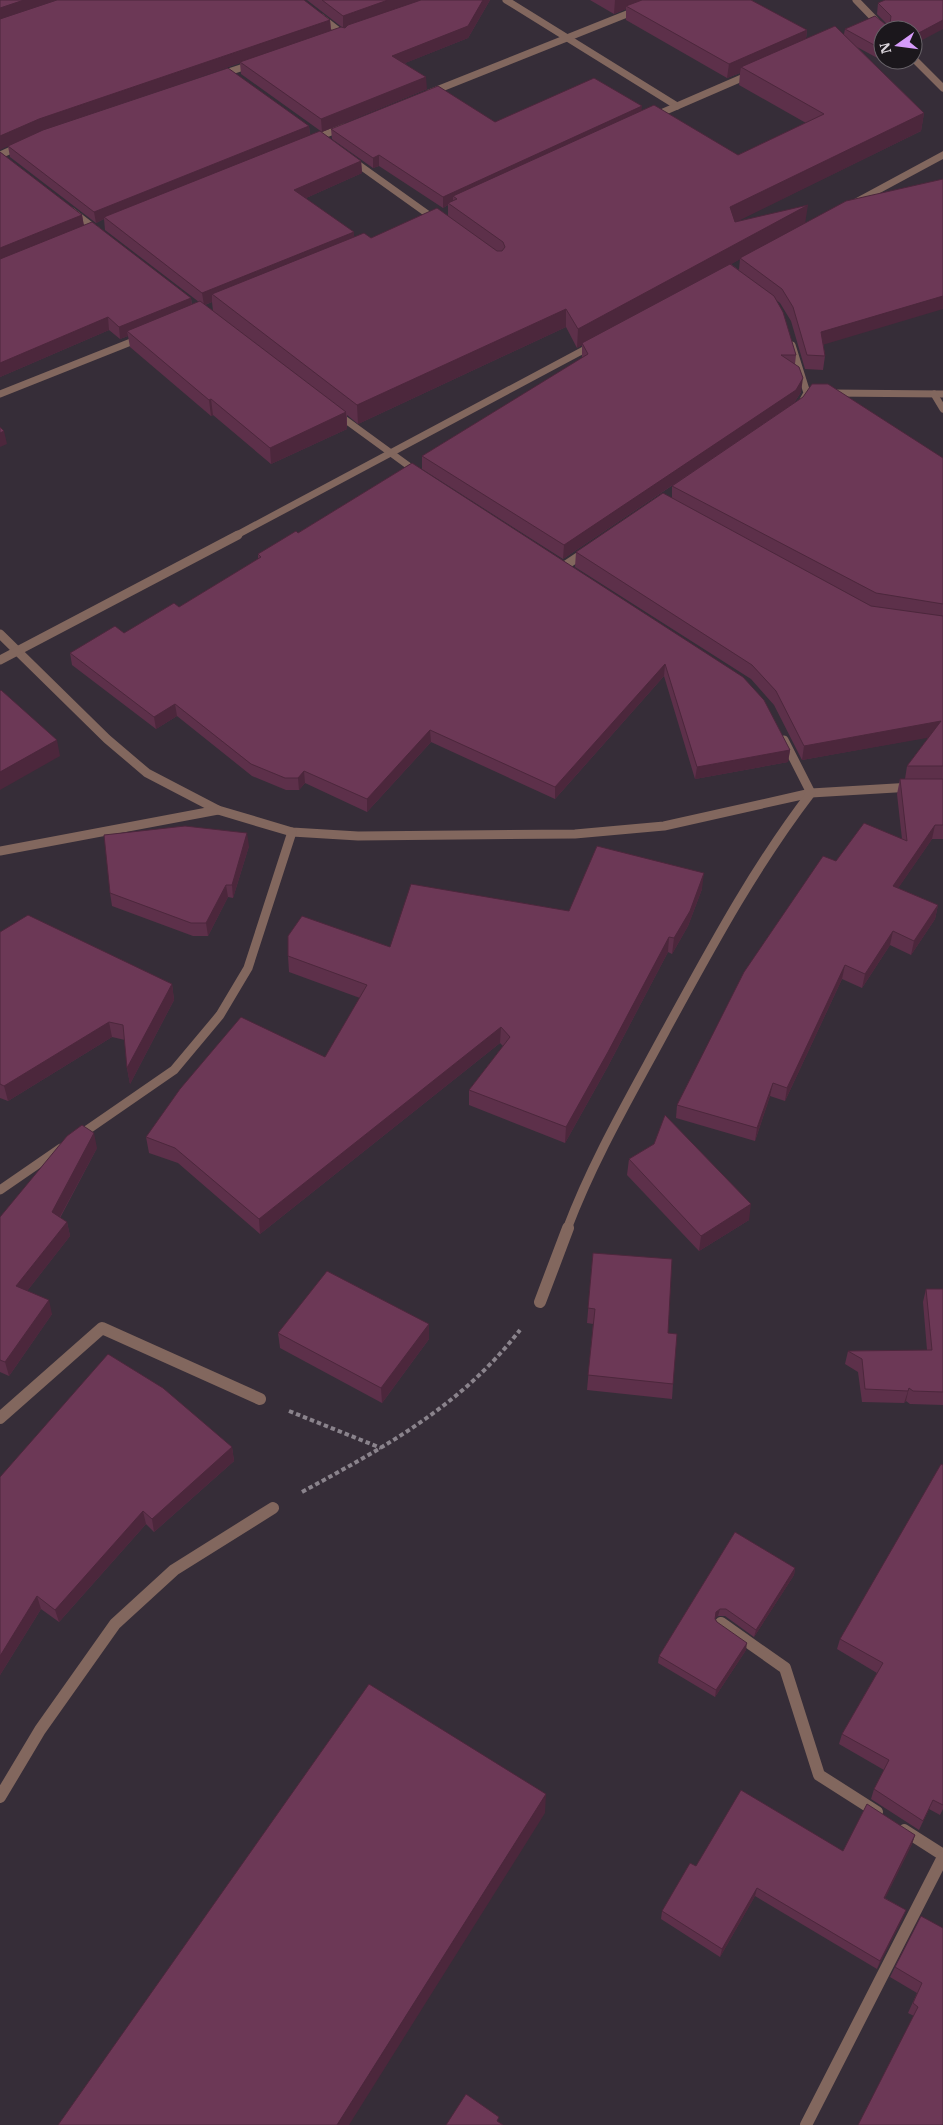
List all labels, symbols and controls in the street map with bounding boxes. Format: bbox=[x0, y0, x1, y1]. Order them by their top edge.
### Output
north arrow bbox=[873, 20, 923, 70]
text: N bbox=[875, 41, 895, 56]

